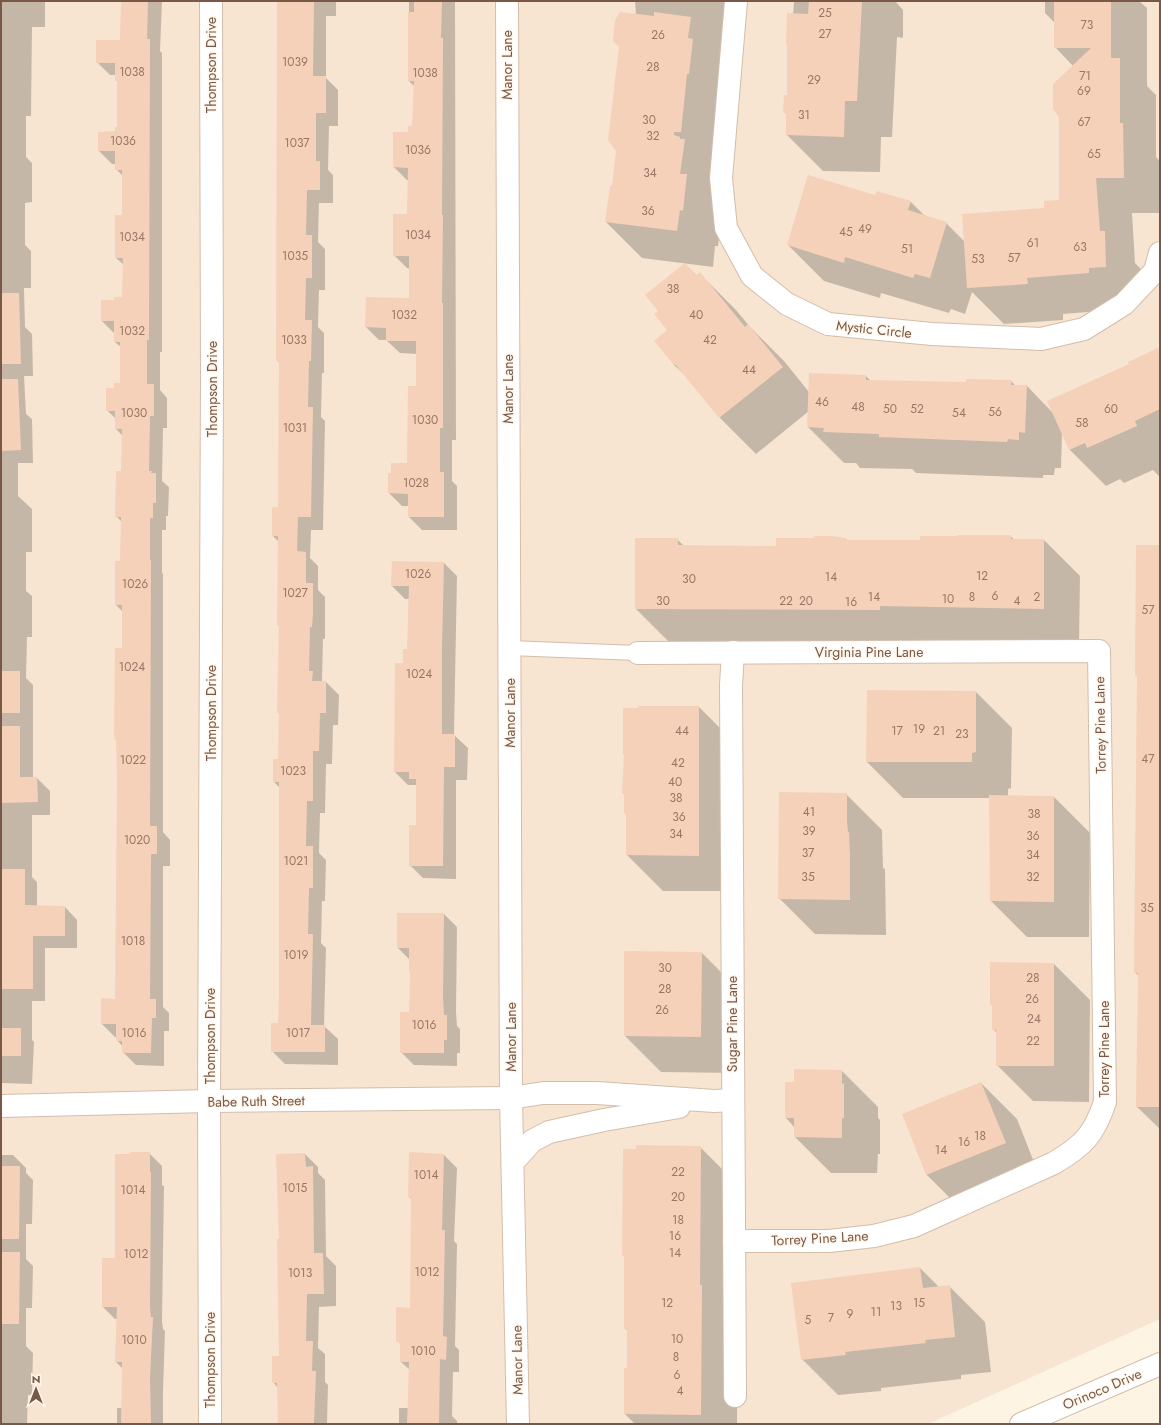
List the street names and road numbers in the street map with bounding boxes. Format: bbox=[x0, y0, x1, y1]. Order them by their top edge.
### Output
street label: Thompson Drive bbox=[201, 17, 221, 113]
street label: Manor Lane bbox=[497, 30, 517, 100]
street label: Mystic Circle bbox=[835, 315, 913, 343]
street label: Thompson Drive bbox=[202, 341, 222, 437]
street label: Manor Lane bbox=[498, 354, 518, 424]
street label: Virginia Pine Lane bbox=[815, 642, 923, 662]
street label: Thompson Drive bbox=[201, 665, 221, 761]
street label: Torrey Pine Lane bbox=[1089, 676, 1111, 774]
street label: Manor Lane bbox=[500, 678, 520, 748]
street label: Sugar Pine Lane bbox=[722, 976, 742, 1072]
street label: Thompson Drive bbox=[200, 988, 220, 1084]
street label: Torrey Pine Lane bbox=[1094, 1000, 1114, 1098]
street label: Manor Lane bbox=[501, 1002, 521, 1072]
street label: Babe Ruth Street bbox=[207, 1090, 306, 1112]
street label: Torrey Pine Lane bbox=[771, 1225, 869, 1251]
street label: Thompson Drive bbox=[200, 1312, 220, 1408]
street label: Manor Lane bbox=[506, 1325, 528, 1395]
street label: Orinoco Drive bbox=[1059, 1363, 1145, 1415]

